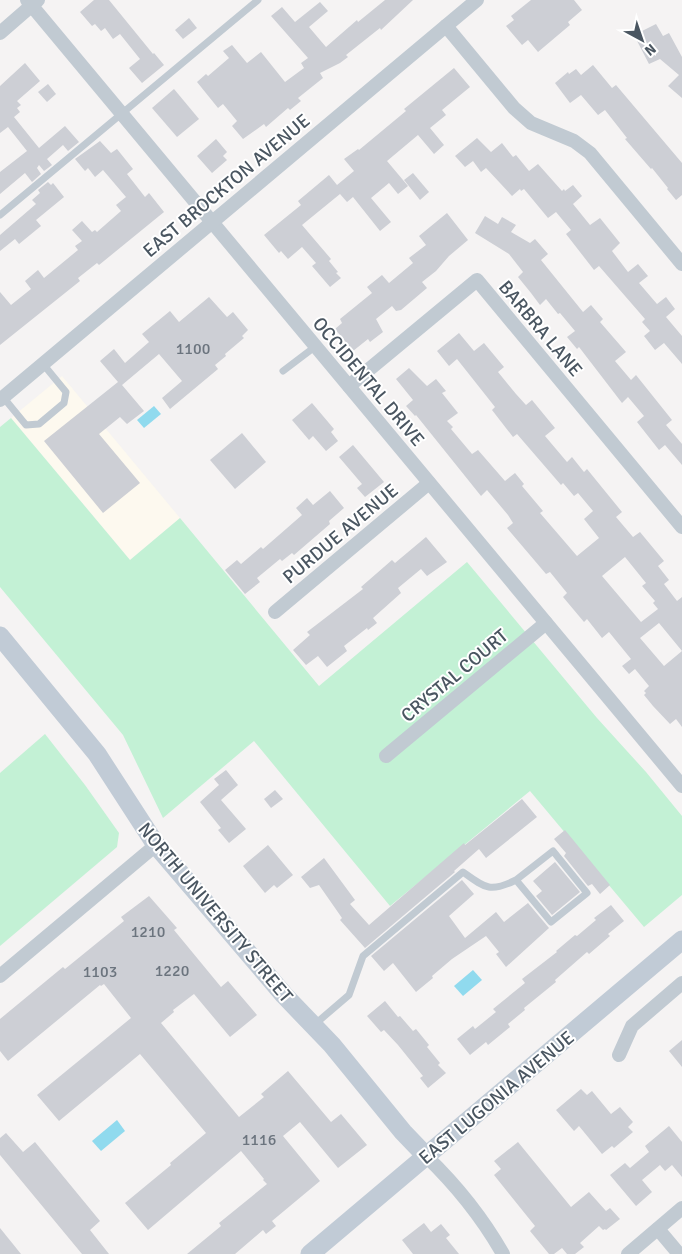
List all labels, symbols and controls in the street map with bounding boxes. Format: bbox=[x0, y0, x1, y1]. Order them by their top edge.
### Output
north arrow bbox=[617, 15, 667, 65]
text: N bbox=[641, 40, 659, 59]
street label: EAST BROCKTON AVENUE bbox=[138, 109, 315, 263]
street label: BARBRA LANE bbox=[493, 276, 587, 382]
street label: OCCIDENTAL DRIVE bbox=[307, 312, 429, 451]
house number: 1100 bbox=[176, 339, 210, 359]
street label: PURDUE AVENUE bbox=[278, 478, 403, 589]
street label: CRYSTAL COURT bbox=[396, 624, 514, 728]
street label: NORTH UNIVERSITY STREET bbox=[133, 818, 298, 1008]
house number: 1210 bbox=[131, 922, 165, 942]
house number: 1220 bbox=[155, 961, 189, 981]
house number: 1103 bbox=[83, 962, 117, 982]
street label: EAST LUGONIA AVENUE bbox=[414, 1026, 579, 1170]
house number: 1116 bbox=[242, 1130, 276, 1150]

